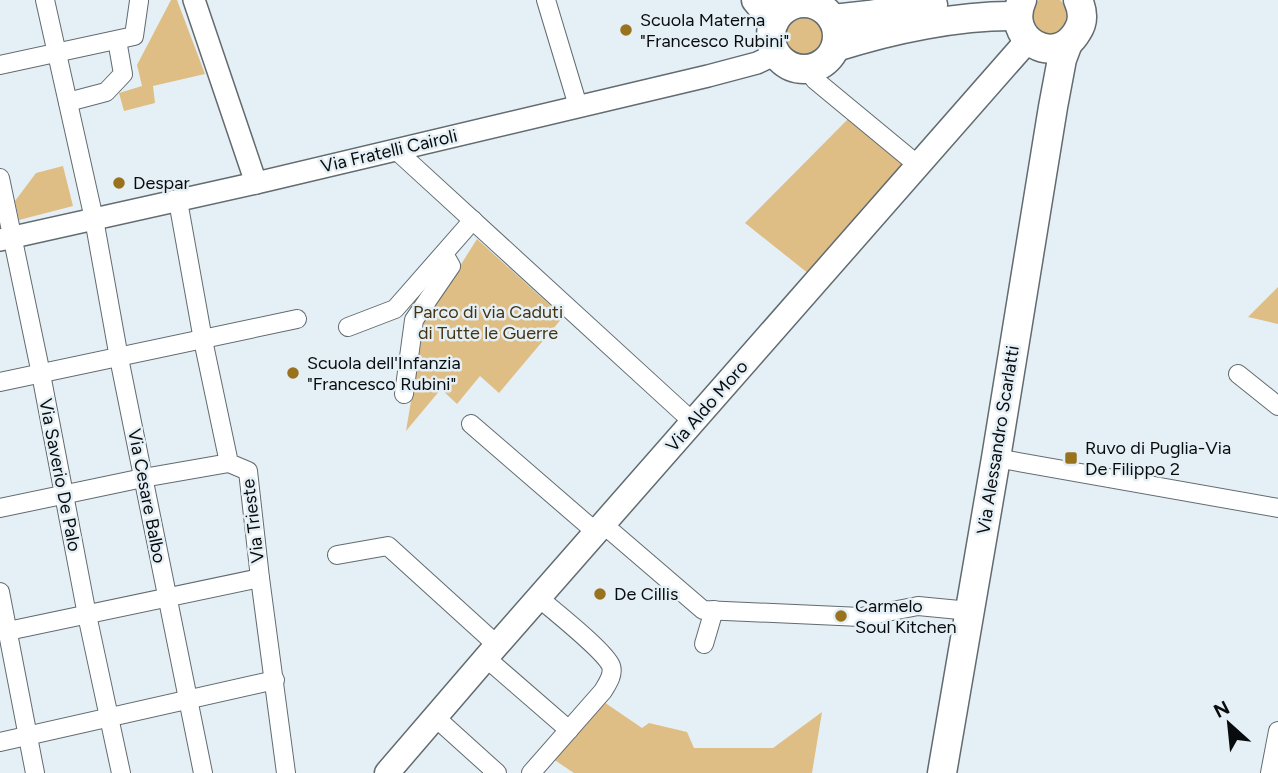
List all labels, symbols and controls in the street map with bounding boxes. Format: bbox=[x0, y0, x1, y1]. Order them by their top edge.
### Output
place label: Scuola Materna "Francesco Rubini" bbox=[640, 9, 789, 52]
marker: Scuola Materna "Francesco Rubini" bbox=[618, 22, 634, 38]
street label: Via Fratelli Cairoli bbox=[319, 125, 459, 177]
place label: Despar bbox=[133, 172, 190, 194]
marker: Despar bbox=[111, 175, 127, 191]
park label: Parco di via Caduti di Tutte le Guerre bbox=[413, 301, 563, 344]
street label: Via Alessandro Scarlatti bbox=[972, 344, 1024, 536]
place label: Scuola dell'Infanzia "Francesco Rubini" bbox=[307, 352, 461, 395]
street label: Via Aldo Moro bbox=[661, 356, 753, 456]
marker: Scuola dell'Infanzia "Francesco Rubini" bbox=[285, 365, 301, 381]
street label: Via Saverio De Palo bbox=[34, 397, 86, 553]
street label: Via Cesare Balbo bbox=[123, 427, 171, 565]
place label: Ruvo di Puglia-Via De Filippo 2 bbox=[1085, 437, 1231, 480]
marker: Ruvo di Puglia-Via De Filippo 2 bbox=[1063, 450, 1079, 466]
street label: Via Trieste bbox=[237, 478, 269, 564]
place label: De Cillis bbox=[614, 583, 678, 605]
marker: De Cillis bbox=[592, 586, 608, 602]
place label: Carmelo Soul Kitchen bbox=[855, 595, 957, 638]
marker: Carmelo Soul Kitchen bbox=[833, 608, 849, 624]
north arrow bbox=[1194, 689, 1264, 759]
text: N bbox=[1210, 696, 1233, 723]

